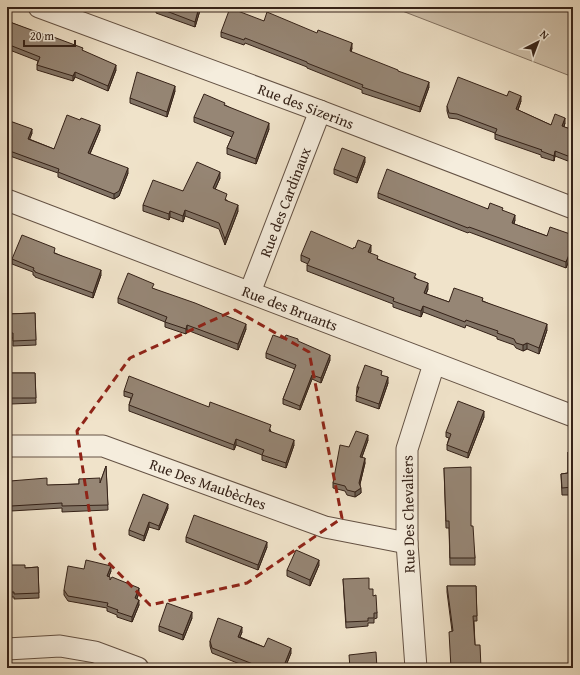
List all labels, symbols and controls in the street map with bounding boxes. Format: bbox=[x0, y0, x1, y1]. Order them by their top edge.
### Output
scale bar bbox=[24, 22, 75, 48]
north arrow bbox=[518, 22, 558, 62]
text: N bbox=[537, 26, 553, 43]
text: 20 m bbox=[30, 27, 54, 44]
street label: Rue des Sizerins bbox=[255, 78, 357, 134]
street label: Rue des Cardinaux bbox=[254, 144, 316, 260]
street label: Rue des Bruants bbox=[239, 280, 341, 336]
street label: Rue Des Maubèches bbox=[147, 453, 269, 515]
street label: Rue Des Chevaliers bbox=[396, 455, 420, 573]

